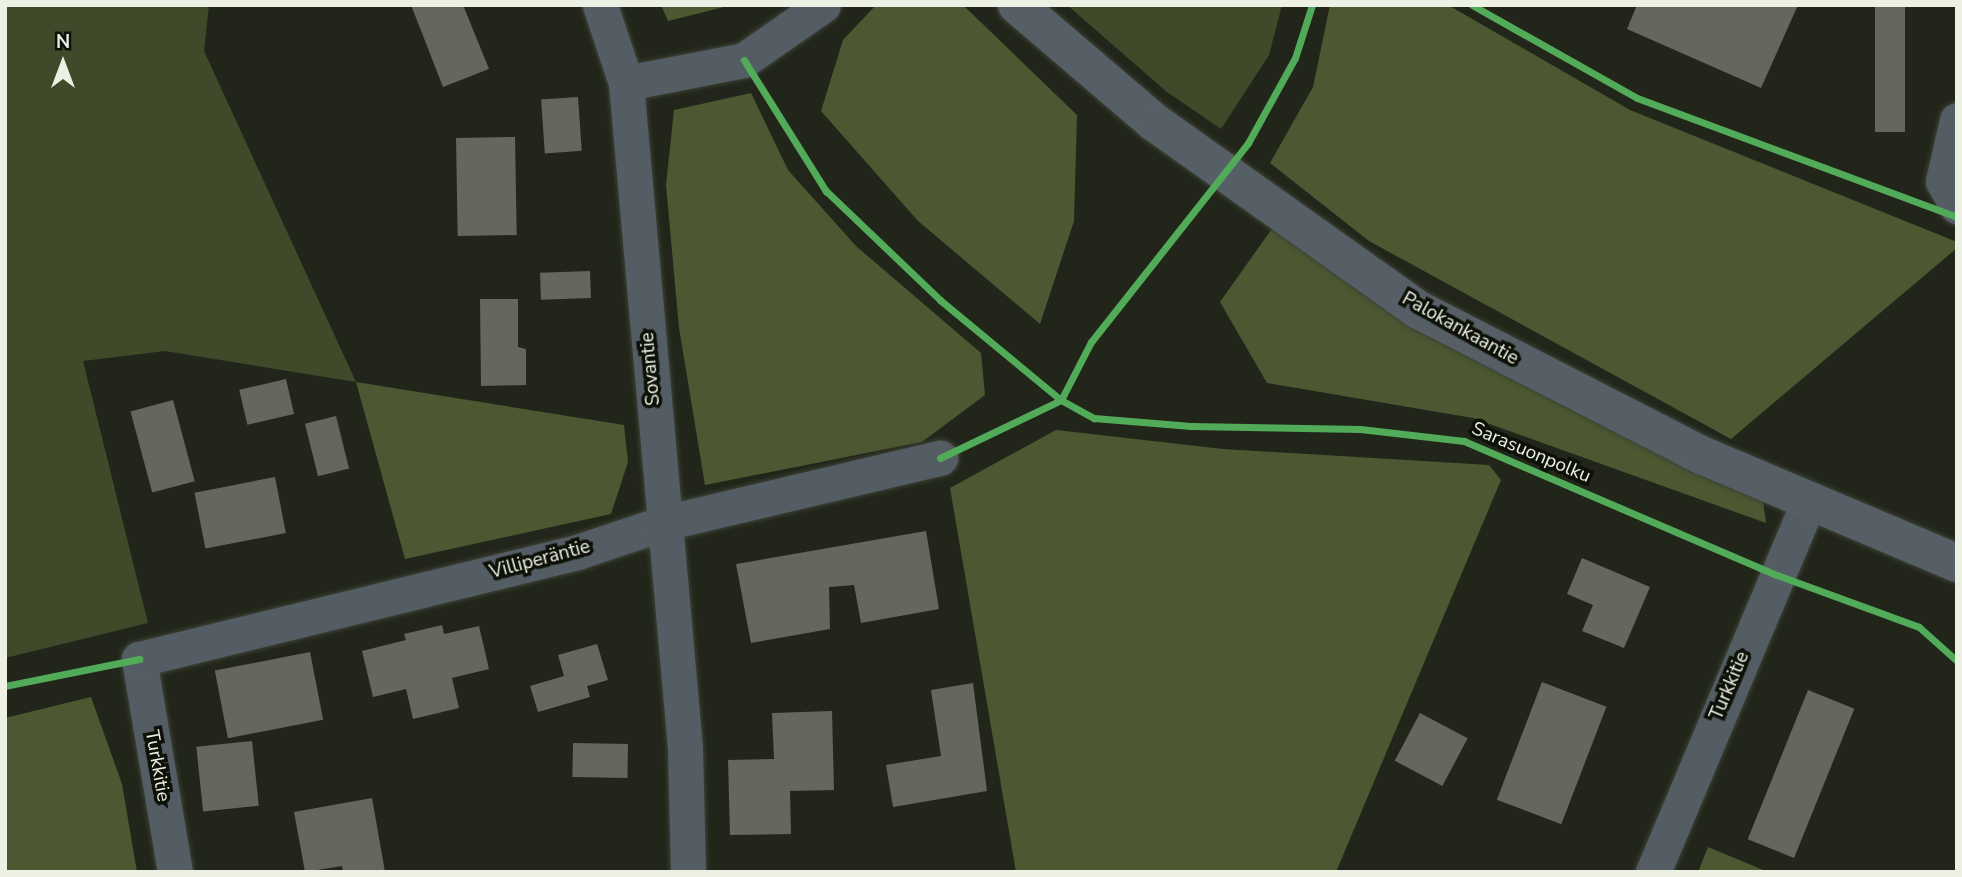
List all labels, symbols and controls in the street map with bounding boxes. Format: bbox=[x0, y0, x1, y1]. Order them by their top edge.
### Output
north arrow bbox=[28, 28, 98, 98]
text: N bbox=[56, 29, 70, 55]
street label: Palokankaantie bbox=[1398, 288, 1522, 370]
street label: Sovantie bbox=[636, 331, 666, 407]
street label: Sarasuonpolku bbox=[1468, 418, 1594, 488]
street label: Villiperäntie bbox=[487, 536, 593, 584]
street label: Turkkitie bbox=[1705, 648, 1755, 724]
street label: Turkkitie bbox=[140, 729, 174, 803]

